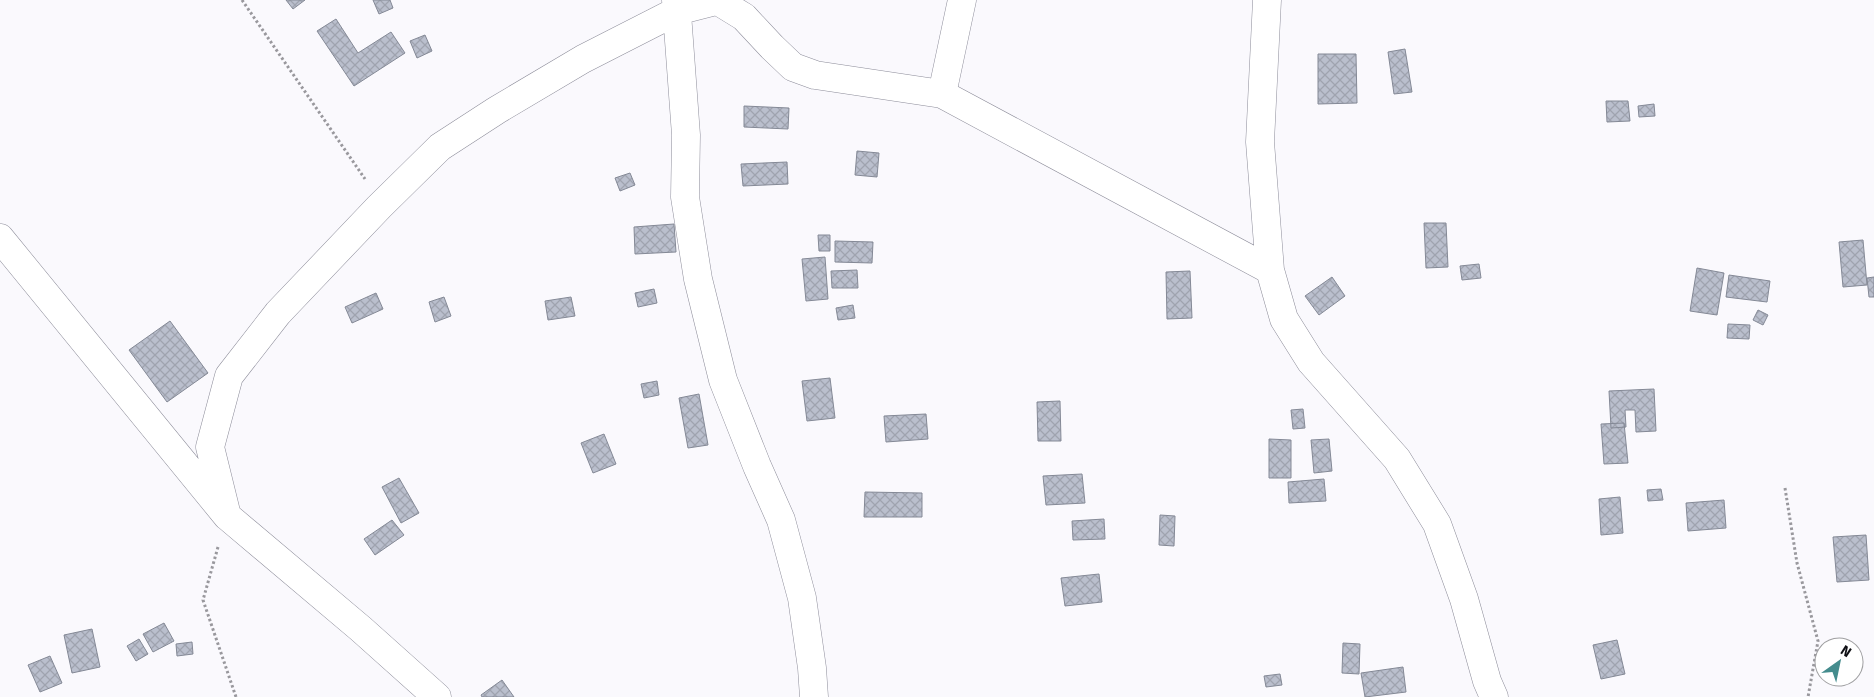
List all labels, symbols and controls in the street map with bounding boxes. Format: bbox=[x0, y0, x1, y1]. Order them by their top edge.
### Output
north arrow bbox=[1814, 637, 1864, 687]
text: N bbox=[1837, 642, 1854, 661]

